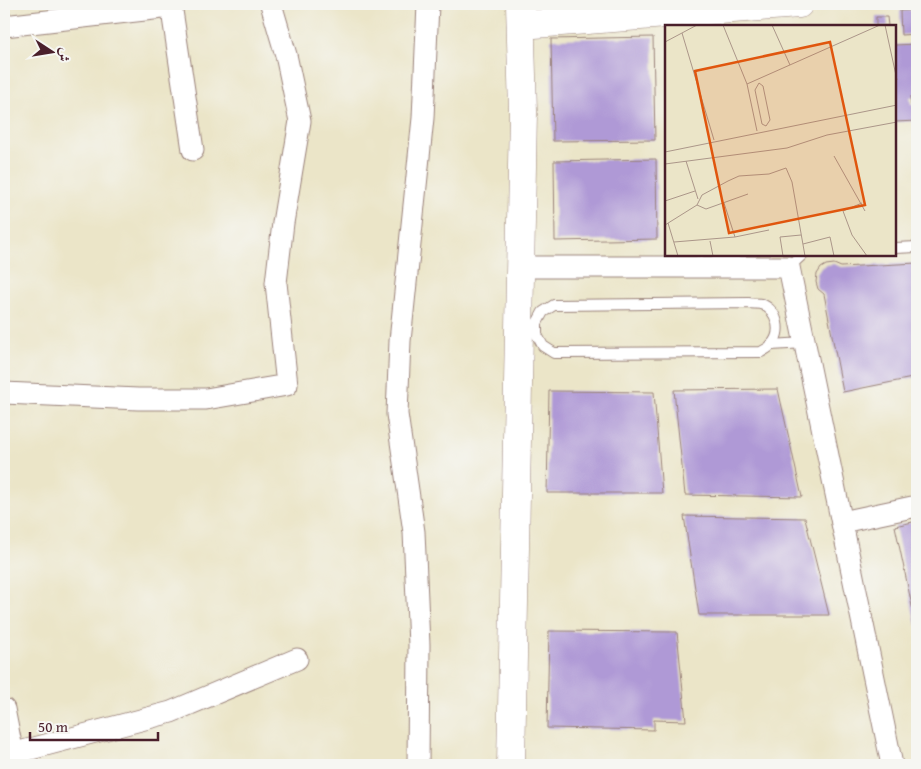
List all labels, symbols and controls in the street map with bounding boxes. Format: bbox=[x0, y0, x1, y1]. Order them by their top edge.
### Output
inset map bbox=[665, 25, 896, 256]
north arrow bbox=[28, 28, 78, 78]
text: ش bbox=[53, 46, 76, 64]
scale bar bbox=[30, 709, 158, 741]
text: 50 m bbox=[38, 716, 69, 737]

